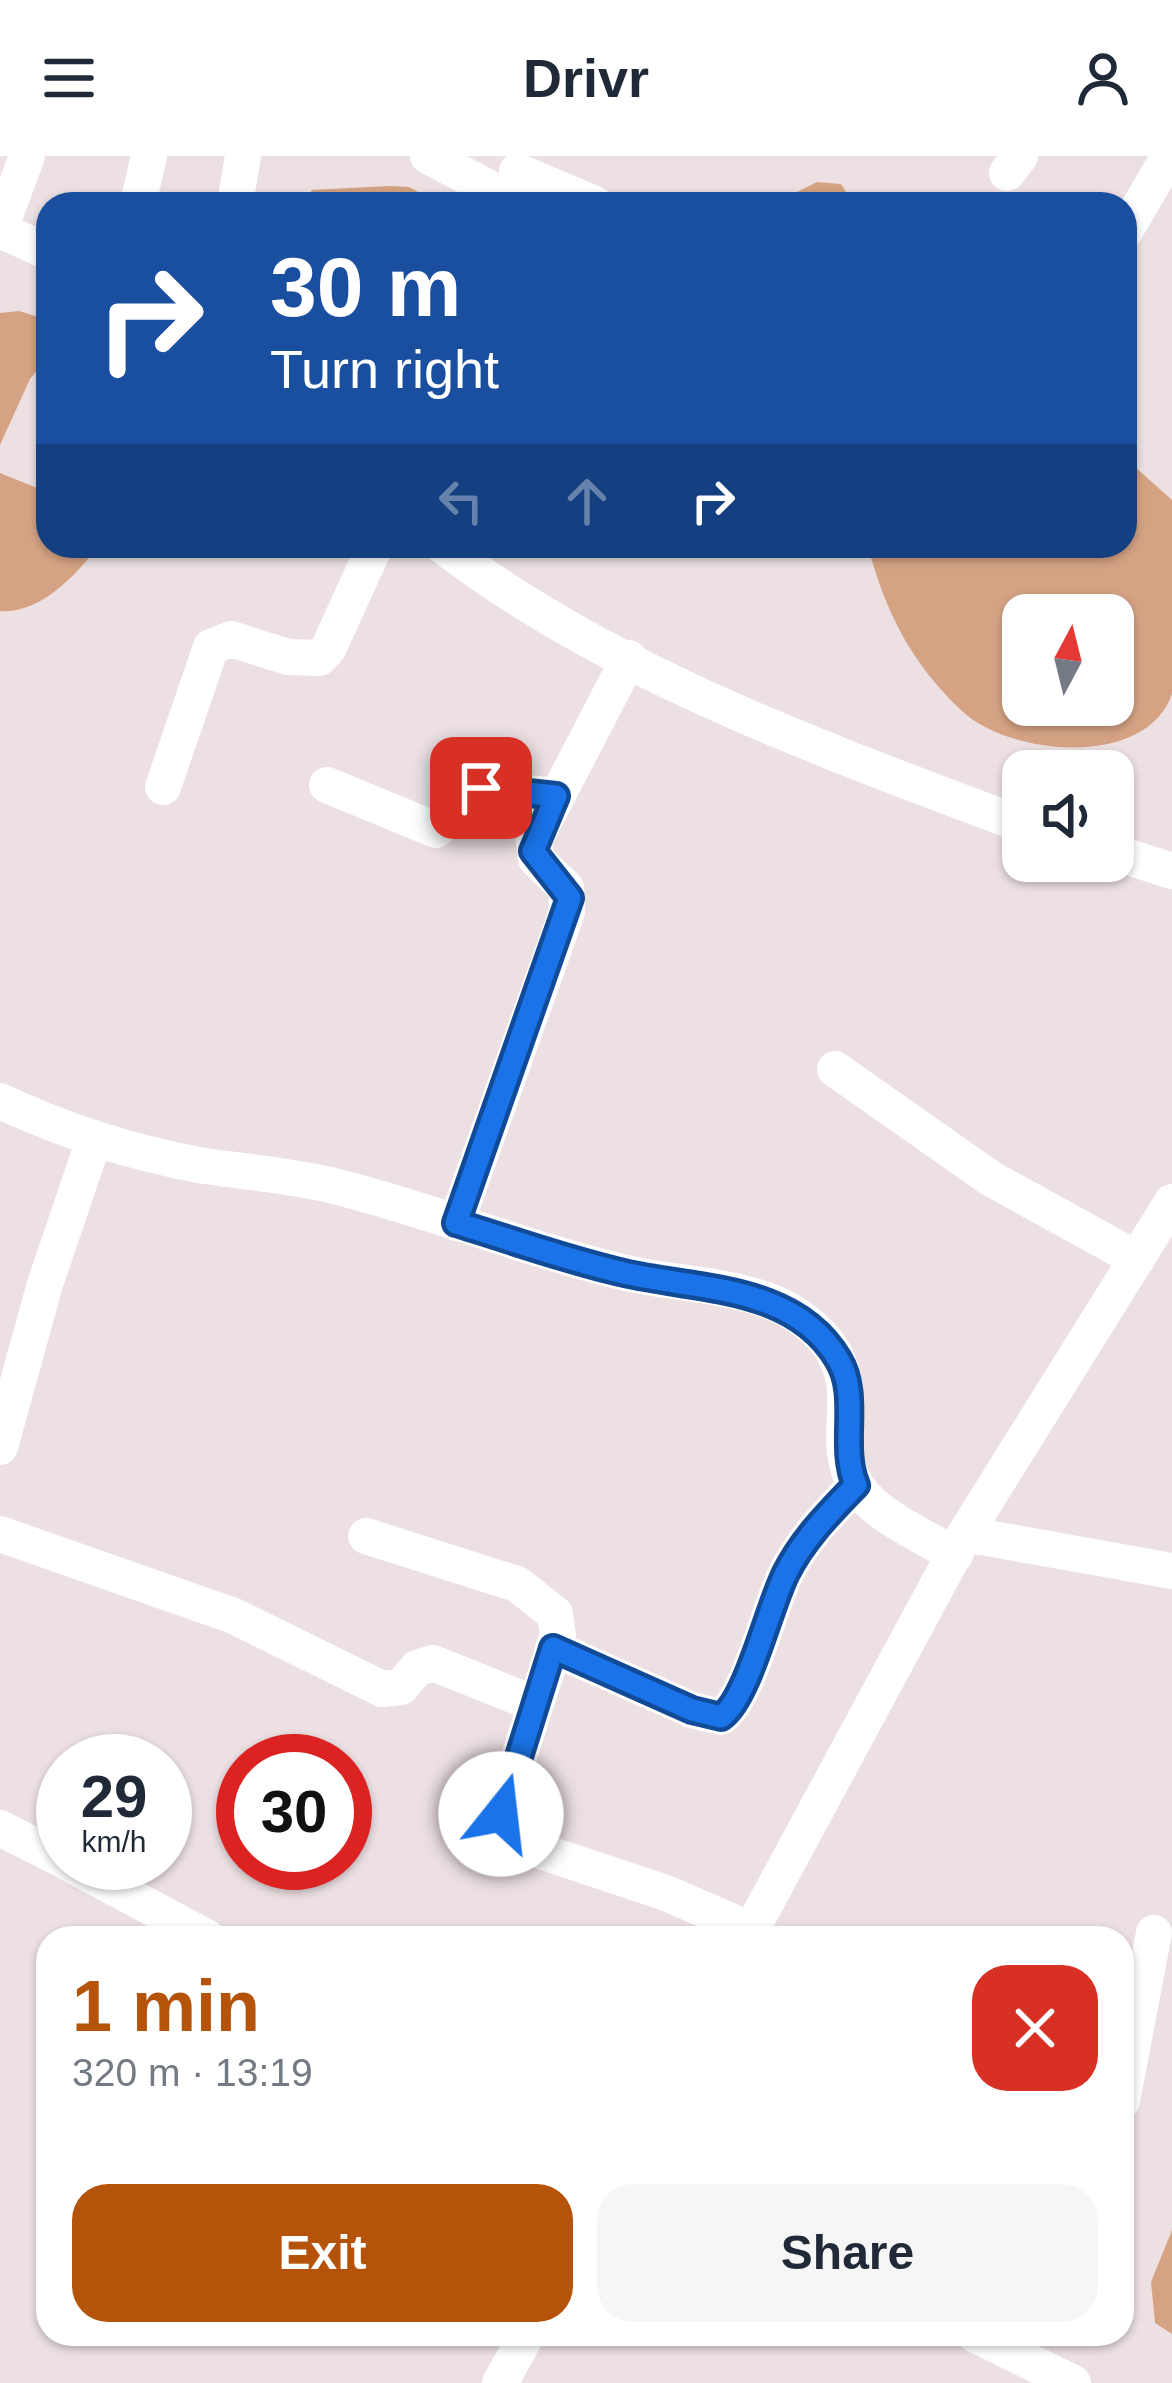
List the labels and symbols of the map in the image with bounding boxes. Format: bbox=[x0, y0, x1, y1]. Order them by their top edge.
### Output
north arrow bbox=[1002, 594, 1134, 726]
pin bbox=[430, 737, 532, 839]
speed limit sign: 30 bbox=[216, 1734, 372, 1890]
position arrow bbox=[438, 1751, 564, 1877]

